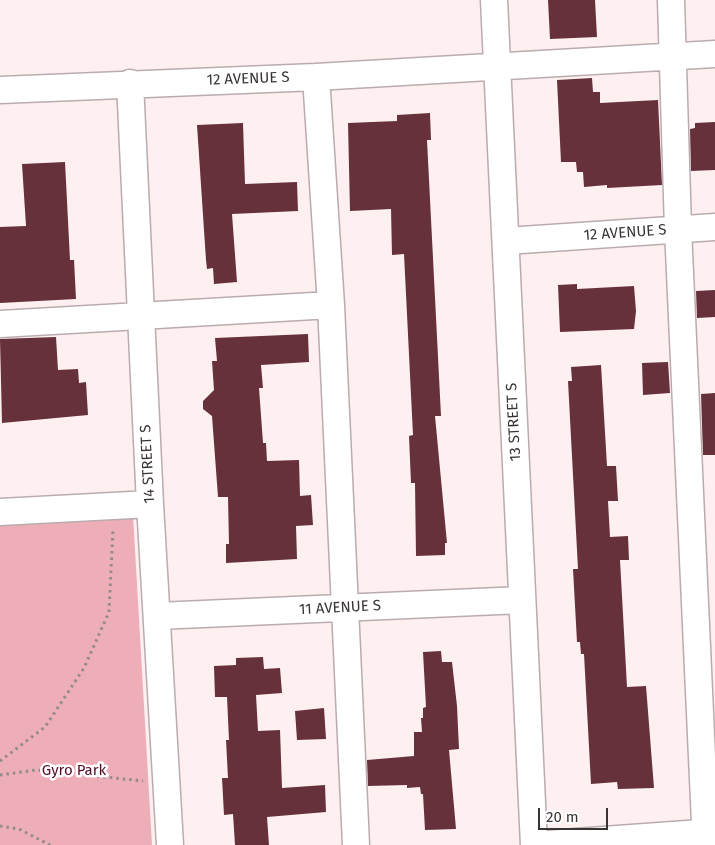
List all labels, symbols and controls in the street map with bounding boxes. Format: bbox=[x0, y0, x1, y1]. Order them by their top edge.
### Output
street label: 12 AVENUE S bbox=[206, 69, 290, 89]
street label: 12 AVENUE S bbox=[583, 221, 667, 245]
street label: 13 STREET S bbox=[503, 382, 525, 462]
street label: 14 STREET S bbox=[137, 424, 159, 504]
street label: 11 AVENUE S bbox=[299, 597, 381, 619]
park label: Gyro Park bbox=[42, 762, 106, 780]
scale bar bbox=[540, 798, 610, 830]
text: 20 m bbox=[546, 808, 579, 826]

